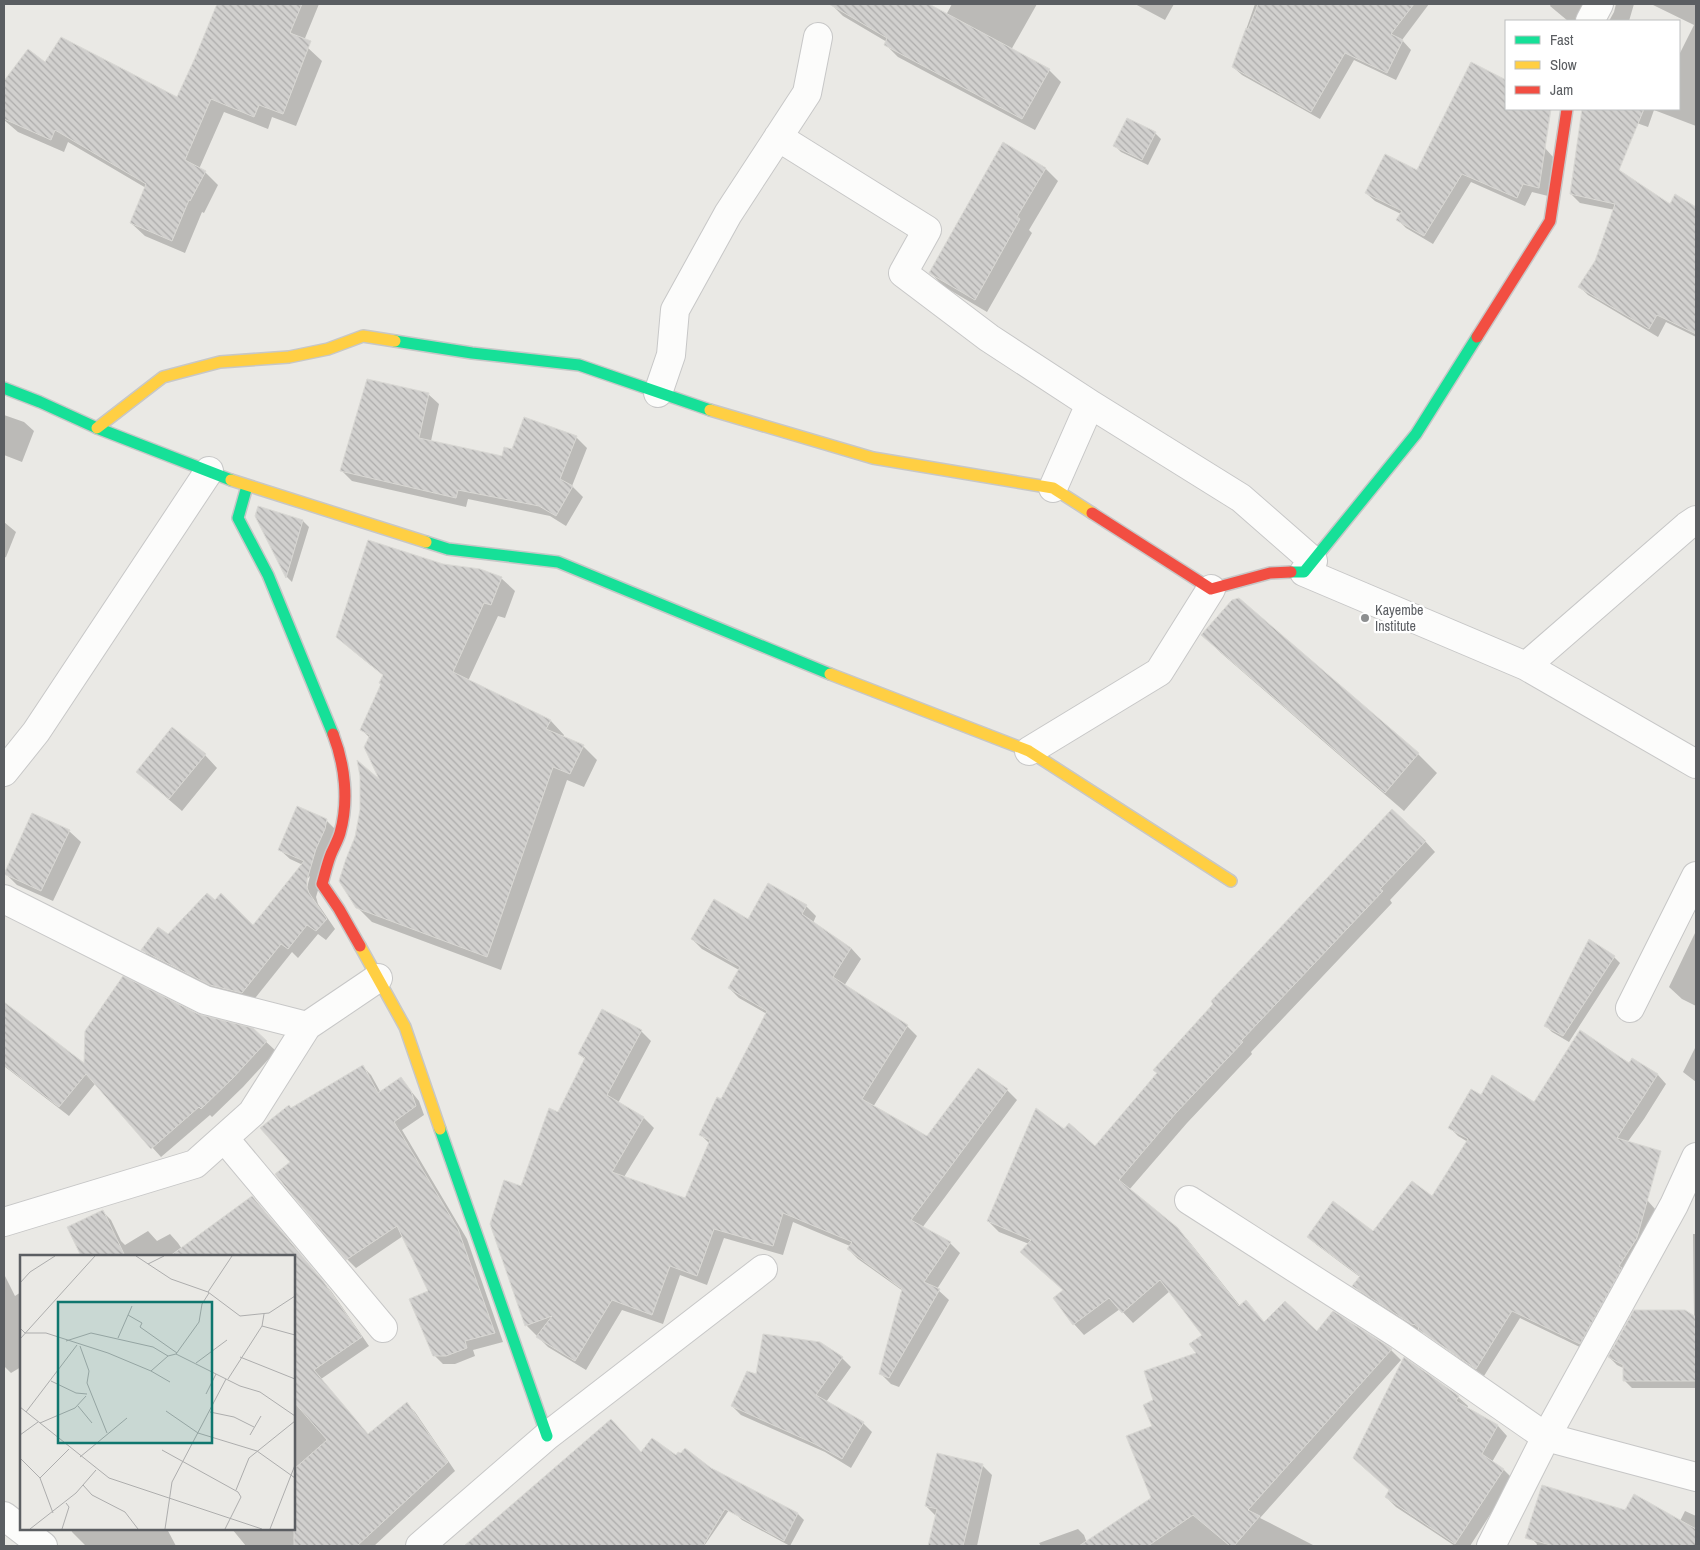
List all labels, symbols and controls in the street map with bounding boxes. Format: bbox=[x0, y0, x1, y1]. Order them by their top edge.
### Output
legend bbox=[1505, 20, 1680, 110]
text: Fast bbox=[1550, 29, 1574, 50]
text: Slow bbox=[1550, 54, 1577, 75]
text: Jam bbox=[1550, 79, 1573, 100]
place label: Kayembe Institute bbox=[1375, 601, 1424, 635]
marker: Kayembe Institute bbox=[1359, 612, 1371, 624]
inset map bbox=[20, 1255, 295, 1530]

